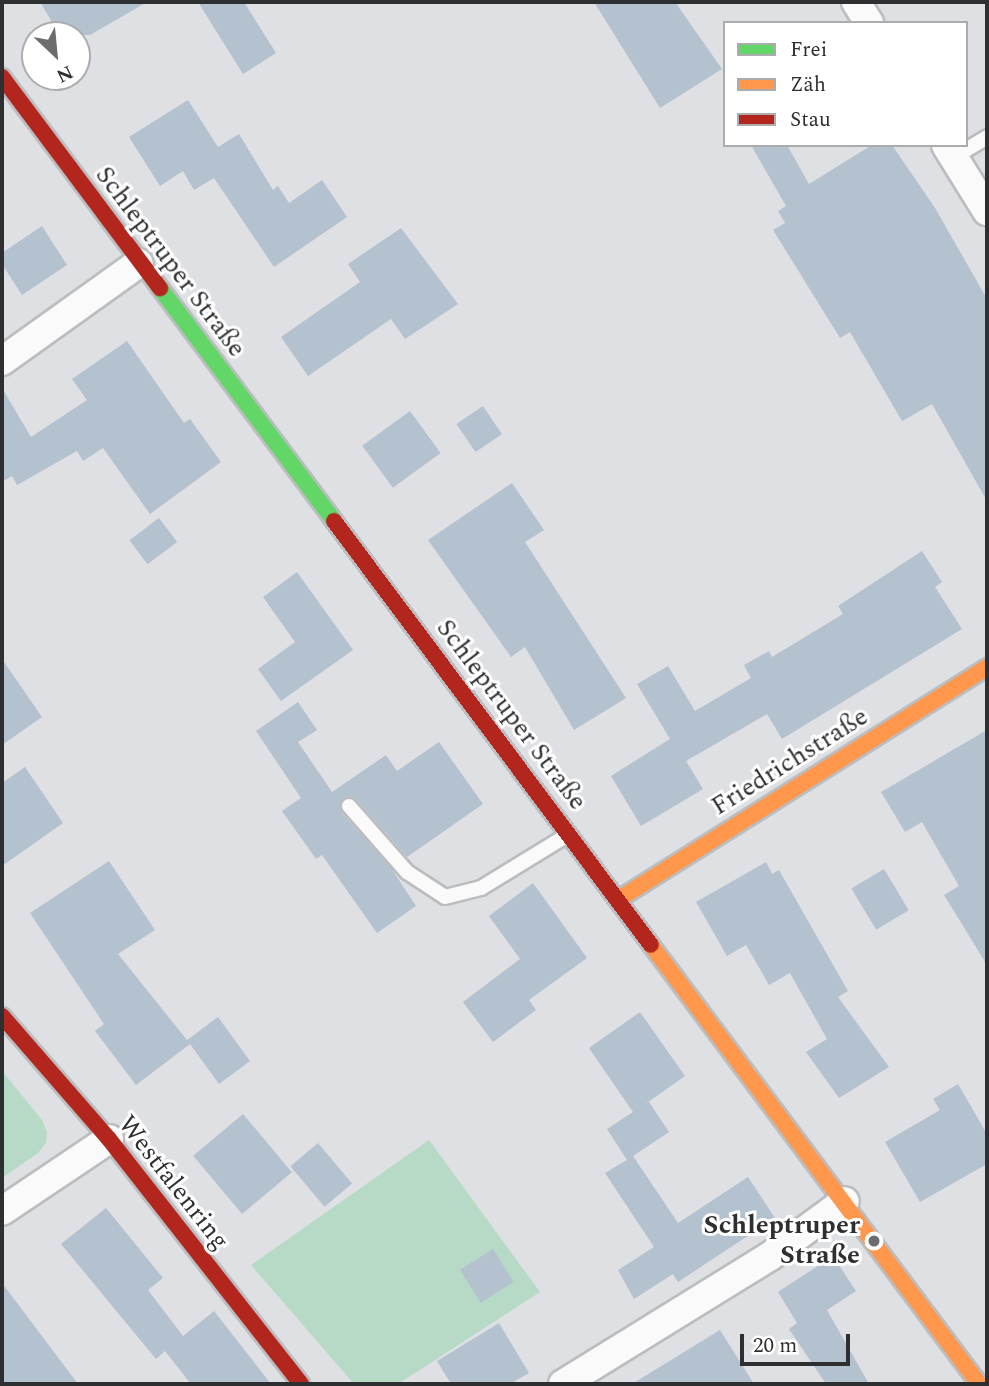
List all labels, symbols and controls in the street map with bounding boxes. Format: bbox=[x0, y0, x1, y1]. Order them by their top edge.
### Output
north arrow bbox=[21, 21, 91, 91]
legend bbox=[723, 21, 968, 147]
text: Frei bbox=[790, 34, 827, 66]
text: N bbox=[51, 57, 78, 90]
text: Zäh bbox=[790, 69, 826, 101]
text: Stau bbox=[790, 104, 831, 136]
street label: Schleptruper Straße bbox=[88, 161, 252, 363]
street label: Schleptruper Straße bbox=[429, 614, 593, 816]
street label: Friedrichstraße bbox=[706, 701, 874, 823]
street label: Westfalenring bbox=[111, 1109, 235, 1257]
place label: Schleptruper Straße bbox=[703, 1210, 860, 1272]
marker: Schleptruper Straße bbox=[866, 1233, 882, 1249]
scale bar bbox=[744, 1320, 854, 1364]
text: 20 m bbox=[753, 1330, 797, 1362]

